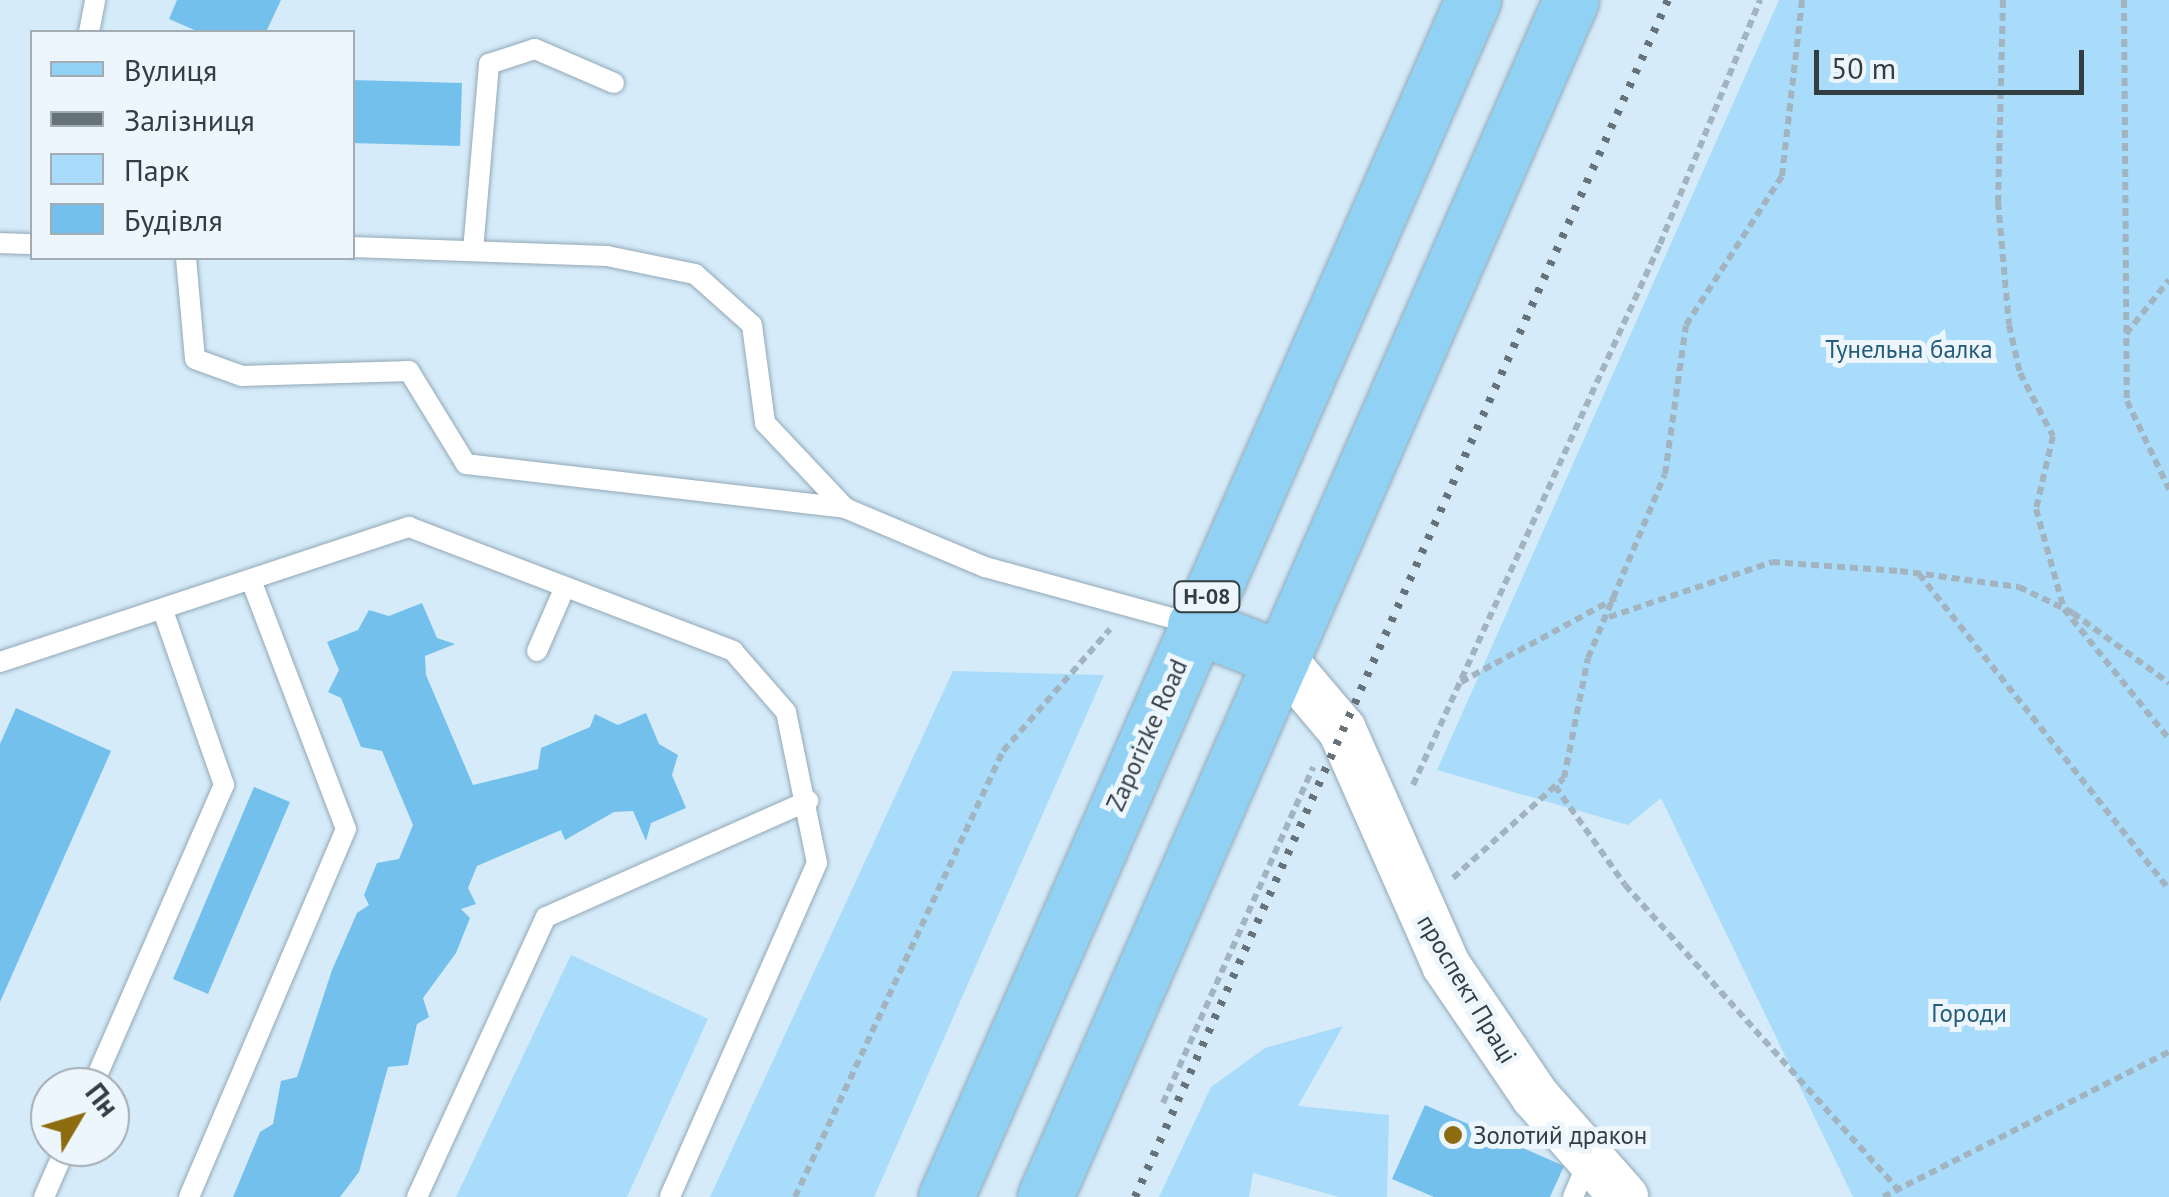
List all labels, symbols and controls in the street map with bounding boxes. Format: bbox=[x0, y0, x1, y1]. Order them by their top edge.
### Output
legend bbox=[30, 30, 355, 260]
scale bar bbox=[1819, 30, 2089, 92]
text: 50 m bbox=[1831, 48, 1896, 87]
text: Вулиця bbox=[124, 50, 217, 89]
text: Залізниця bbox=[124, 100, 255, 139]
text: Парк bbox=[124, 150, 189, 189]
text: Будівля bbox=[124, 200, 223, 239]
park label: Тунельна балка bbox=[1825, 334, 1993, 364]
road number: Н-08 bbox=[1172, 580, 1242, 614]
street label: Zaporizke Road bbox=[1100, 655, 1194, 815]
street label: проспект Праці bbox=[1411, 909, 1523, 1069]
park label: Городи bbox=[1931, 998, 2007, 1028]
north arrow bbox=[30, 1067, 130, 1167]
text: Пн bbox=[78, 1075, 127, 1124]
place label: Золотий дракон bbox=[1473, 1120, 1647, 1150]
marker: Золотий дракон bbox=[1442, 1124, 1464, 1146]

